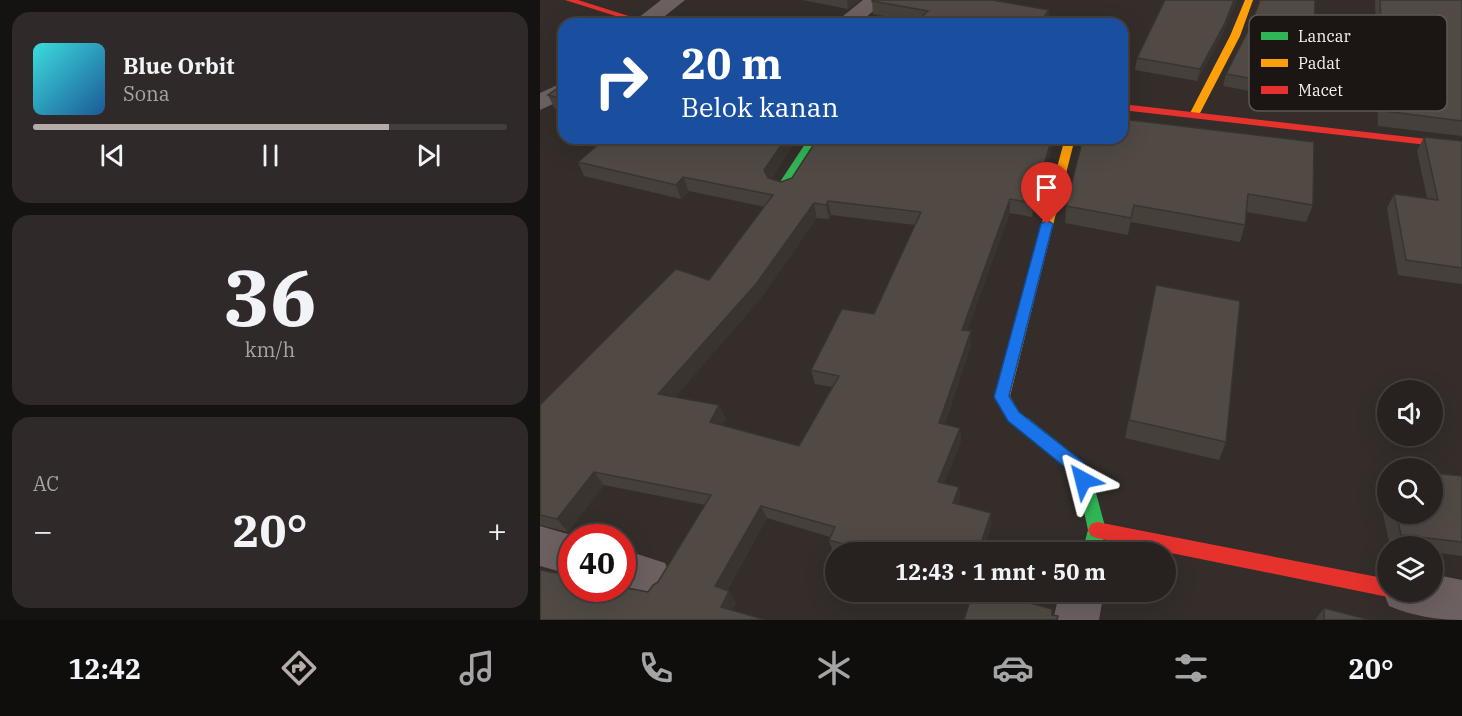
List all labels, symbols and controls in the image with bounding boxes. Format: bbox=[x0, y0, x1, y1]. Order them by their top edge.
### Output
legend bbox=[1249, 15, 1447, 111]
text: Lancar bbox=[1298, 26, 1351, 46]
text: 20 m bbox=[681, 36, 782, 91]
icon: right bbox=[582, 42, 660, 120]
text: Blue Orbit bbox=[123, 51, 234, 80]
text: Padat bbox=[1298, 53, 1341, 73]
text: Sona bbox=[123, 80, 170, 107]
text: Macet bbox=[1298, 80, 1343, 100]
text: Belok kanan bbox=[681, 89, 839, 124]
icon: previous bbox=[96, 139, 129, 172]
icon: pause bbox=[254, 139, 287, 172]
icon: next bbox=[412, 139, 445, 172]
pin bbox=[1021, 162, 1072, 224]
icon: arrive bbox=[1030, 171, 1063, 204]
text: 36 bbox=[223, 246, 317, 347]
text: km/h bbox=[245, 336, 295, 363]
map controls bbox=[1377, 380, 1443, 602]
button: sound bbox=[1377, 380, 1443, 446]
position arrow bbox=[1051, 448, 1115, 512]
button: search bbox=[1377, 458, 1443, 524]
text: AC bbox=[33, 470, 59, 497]
text: 20° bbox=[232, 501, 308, 559]
text: − bbox=[33, 509, 53, 552]
text: + bbox=[487, 509, 507, 552]
speed limit sign: 40 bbox=[558, 524, 636, 602]
button: layers bbox=[1377, 536, 1443, 602]
text: 12:43 · 1 mnt · 50 m bbox=[895, 557, 1106, 586]
icon: directions bbox=[278, 647, 320, 689]
icon: music bbox=[456, 647, 498, 689]
icon: phone bbox=[635, 647, 677, 689]
icon: climate bbox=[813, 647, 855, 689]
icon: car bbox=[992, 647, 1034, 689]
icon: filters bbox=[1170, 647, 1212, 689]
text: 12:42 bbox=[68, 651, 141, 686]
text: 20° bbox=[1349, 651, 1394, 686]

